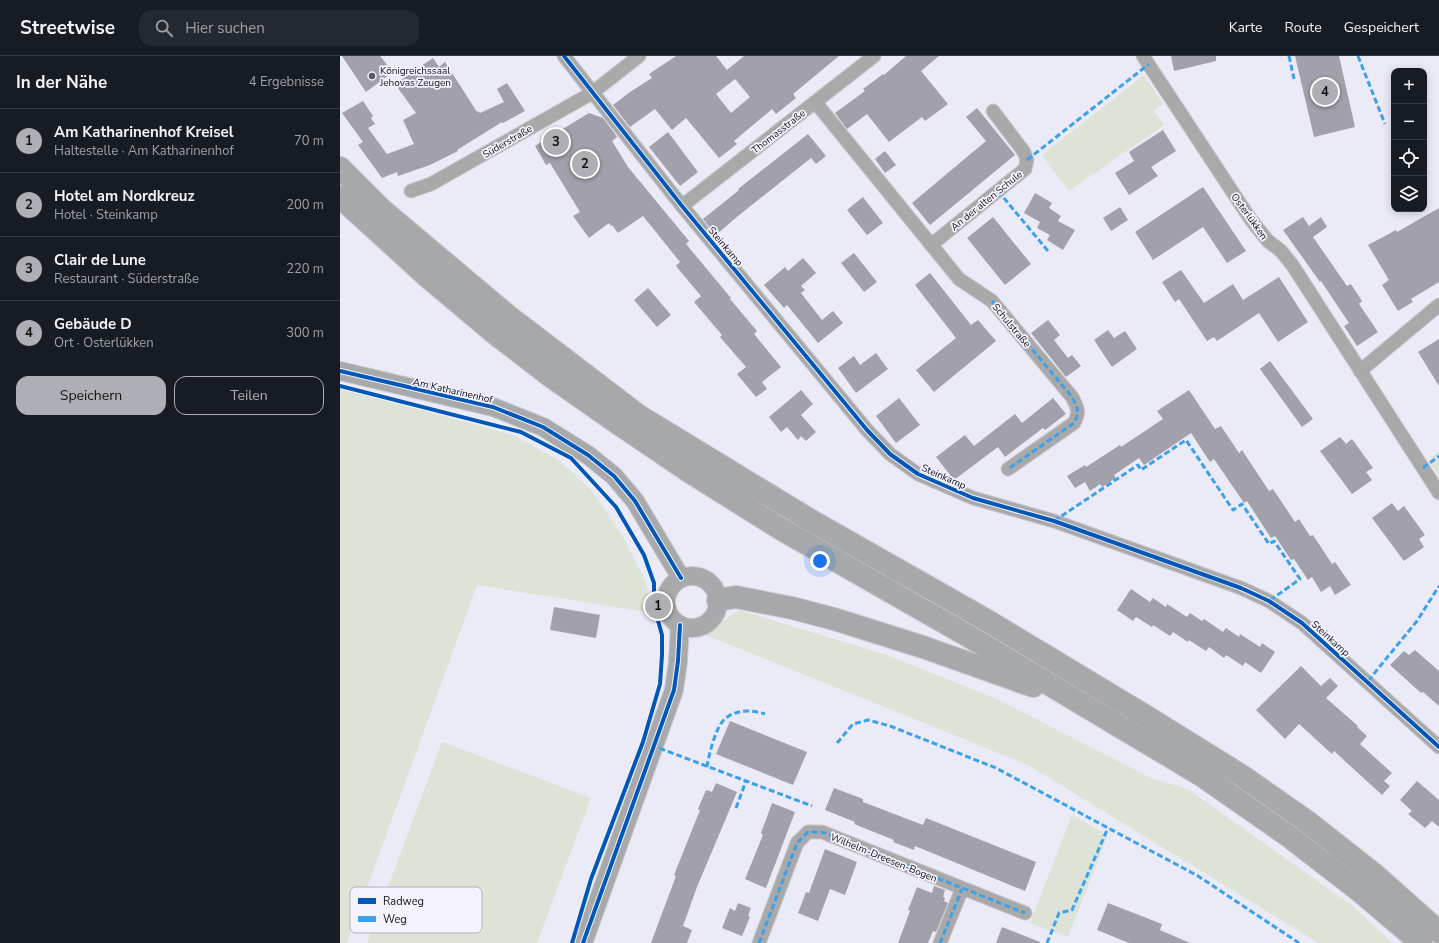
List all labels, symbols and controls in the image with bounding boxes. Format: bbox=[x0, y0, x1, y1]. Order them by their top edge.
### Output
search box bbox=[139, 10, 419, 46]
text: Streetwise bbox=[20, 15, 115, 41]
icon: search bbox=[153, 17, 175, 39]
text: Hier suchen bbox=[185, 18, 265, 38]
text: Karte bbox=[1229, 18, 1263, 37]
text: Route bbox=[1285, 18, 1322, 37]
text: Gespeichert bbox=[1344, 18, 1419, 37]
place label: Königreichssaal Jehovas Zeugen bbox=[379, 64, 451, 90]
map controls bbox=[1391, 68, 1427, 212]
button: + bbox=[1391, 68, 1427, 104]
text: In der Nähe bbox=[16, 71, 107, 94]
marker: Königreichssaal Jehovas Zeugen bbox=[367, 71, 377, 81]
text: 4 Ergebnisse bbox=[249, 73, 324, 91]
pin: 4 bbox=[1312, 77, 1338, 107]
button: − bbox=[1391, 104, 1427, 140]
street label: Thomasstraße bbox=[749, 106, 808, 157]
text: Am Katharinenhof Kreisel bbox=[54, 122, 233, 142]
street label: Süderstraße bbox=[480, 122, 535, 162]
pin: 3 bbox=[543, 127, 569, 157]
text: 1 bbox=[25, 132, 33, 150]
text: 70 m bbox=[294, 132, 324, 150]
button: locate bbox=[1391, 140, 1427, 176]
text: Haltestelle · Am Katharinenhof bbox=[54, 142, 234, 160]
pin: 2 bbox=[572, 149, 598, 179]
street label: An der alten Schule bbox=[948, 168, 1025, 234]
button: layers bbox=[1391, 176, 1427, 212]
text: Hotel am Nordkreuz bbox=[54, 186, 195, 206]
street label: Osterlükken bbox=[1228, 191, 1271, 243]
text: 2 bbox=[25, 196, 33, 214]
text: 200 m bbox=[286, 196, 324, 214]
text: Hotel · Steinkamp bbox=[54, 206, 158, 224]
street label: Steinkamp bbox=[705, 224, 746, 269]
text: Clair de Lune bbox=[54, 250, 146, 270]
text: 3 bbox=[25, 260, 33, 278]
text: 220 m bbox=[286, 260, 324, 278]
text: Restaurant · Süderstraße bbox=[54, 270, 199, 288]
street label: Schulstraße bbox=[989, 301, 1034, 351]
text: Gebäude D bbox=[54, 314, 132, 334]
text: 4 bbox=[25, 324, 33, 342]
text: 300 m bbox=[286, 324, 324, 342]
text: Ort · Osterlükken bbox=[54, 334, 154, 352]
street label: Am Katharinenhof bbox=[411, 375, 495, 407]
button: Speichern bbox=[16, 376, 166, 415]
button: Teilen bbox=[174, 376, 324, 415]
street label: Steinkamp bbox=[919, 461, 968, 493]
your location bbox=[810, 551, 830, 571]
pin: 1 bbox=[645, 591, 671, 621]
street label: Steinkamp bbox=[1308, 618, 1353, 660]
street label: Wilhelm-Dreesen-Bogen bbox=[828, 830, 939, 886]
legend bbox=[350, 887, 482, 933]
text: Radweg bbox=[383, 894, 424, 909]
text: Weg bbox=[383, 912, 407, 927]

